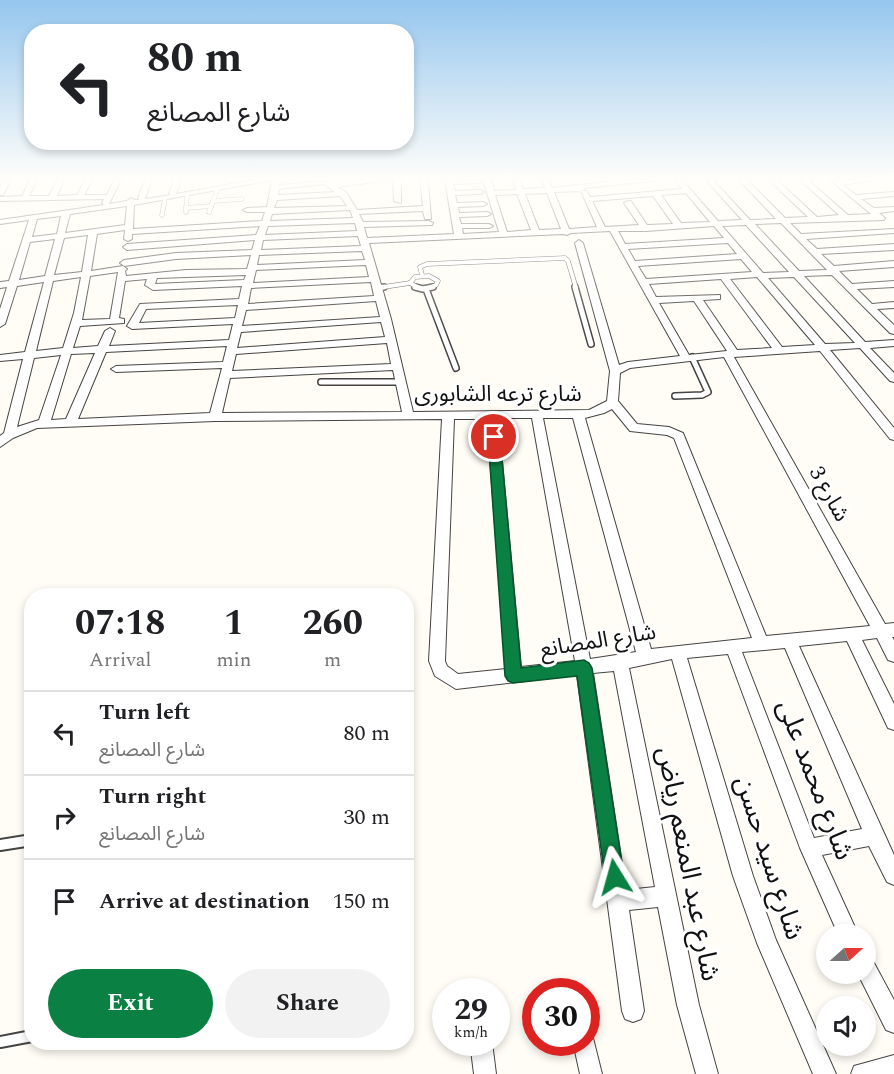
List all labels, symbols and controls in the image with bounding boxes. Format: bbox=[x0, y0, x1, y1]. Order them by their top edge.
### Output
text: 80 m bbox=[147, 27, 242, 90]
icon: left bbox=[48, 48, 126, 126]
text: شارع المصانع bbox=[147, 92, 291, 134]
street label: شارع ترعه الشابورى bbox=[414, 378, 582, 411]
pin bbox=[468, 411, 519, 462]
icon: arrive bbox=[477, 420, 510, 453]
street label: شارع 3 bbox=[800, 460, 858, 528]
text: 07:18 bbox=[75, 596, 165, 651]
text: 1 bbox=[224, 596, 244, 651]
text: 260 bbox=[302, 596, 363, 651]
street label: شارع المصانع bbox=[538, 616, 658, 666]
text: Arrival bbox=[89, 645, 151, 675]
text: min bbox=[216, 645, 251, 675]
text: m bbox=[324, 645, 341, 675]
street label: شارع محمد على bbox=[765, 694, 865, 866]
text: Turn left bbox=[99, 696, 191, 729]
icon: left bbox=[48, 717, 81, 750]
text: 80 m bbox=[344, 717, 390, 750]
text: شارع المصانع bbox=[99, 735, 205, 765]
street label: شارع عبد المنعم رياض bbox=[645, 743, 731, 985]
street label: شارع سيد حسن bbox=[723, 771, 815, 945]
text: Turn right bbox=[99, 780, 206, 813]
icon: right bbox=[48, 801, 81, 834]
text: 30 m bbox=[344, 801, 390, 834]
text: شارع المصانع bbox=[99, 819, 205, 849]
position arrow bbox=[583, 845, 647, 909]
icon: arrive bbox=[48, 885, 81, 918]
text: Arrive at destination bbox=[99, 885, 310, 918]
text: 150 m bbox=[333, 885, 390, 918]
north arrow bbox=[816, 924, 876, 984]
map controls bbox=[816, 924, 876, 1056]
button: Exit bbox=[48, 969, 213, 1038]
button: Share bbox=[225, 969, 390, 1038]
speed limit sign: 30 bbox=[522, 978, 600, 1056]
text: 29 bbox=[454, 987, 488, 1033]
button: sound bbox=[816, 996, 876, 1056]
text: km/h bbox=[454, 1021, 488, 1044]

